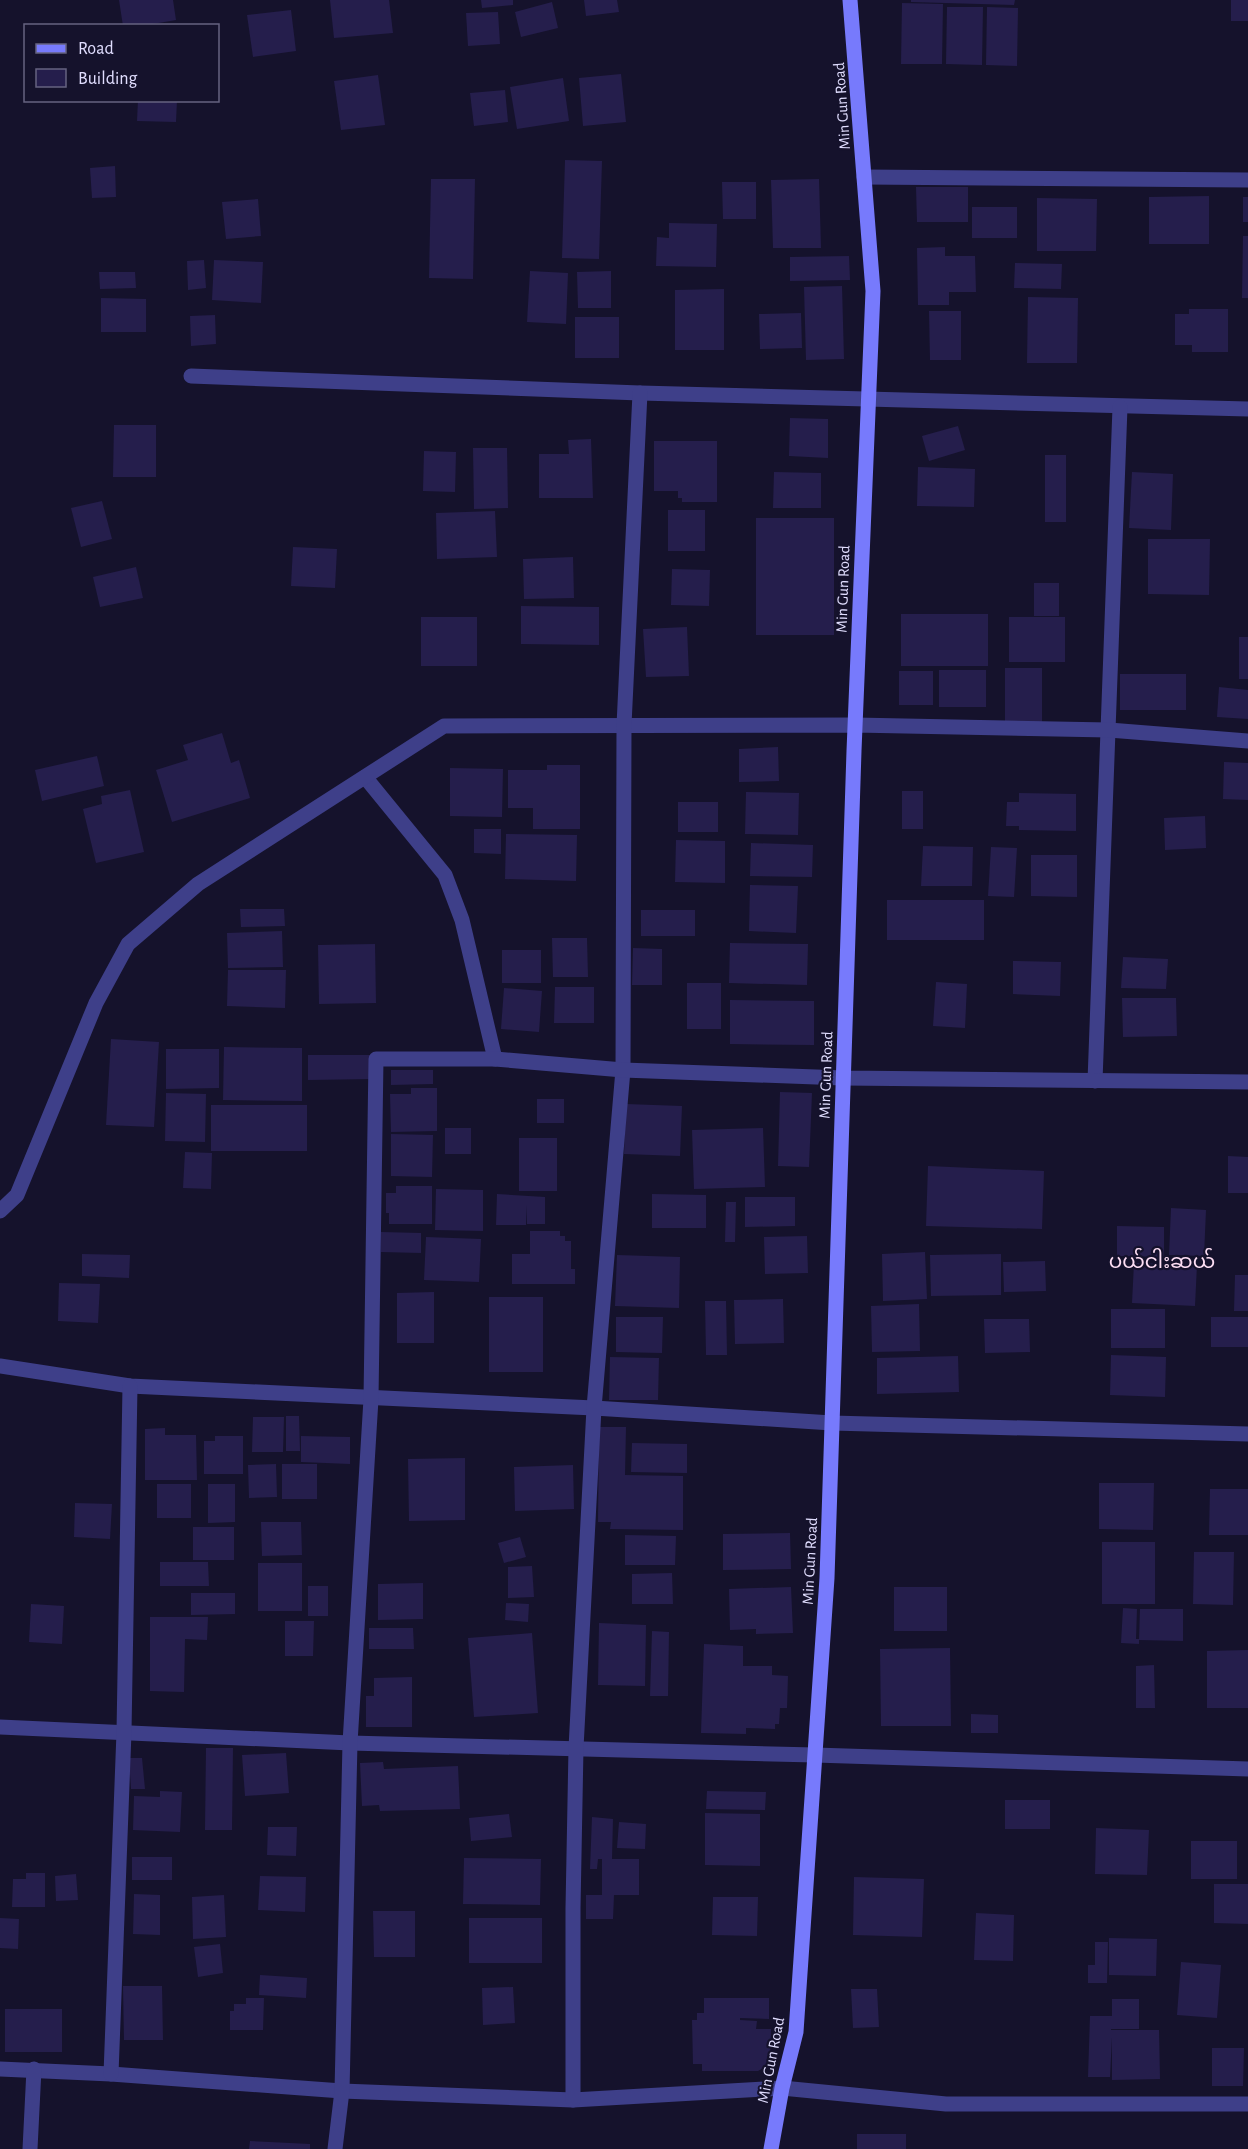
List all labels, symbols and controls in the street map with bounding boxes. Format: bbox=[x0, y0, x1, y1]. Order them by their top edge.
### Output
legend bbox=[24, 24, 219, 102]
text: Road bbox=[78, 40, 114, 58]
street label: Min Gun Road bbox=[831, 62, 853, 150]
text: Building bbox=[78, 70, 138, 88]
street label: Min Gun Road bbox=[833, 545, 853, 633]
street label: Min Gun Road bbox=[816, 1031, 836, 1119]
district label: ပယ်ငါးဆယ် bbox=[1109, 1247, 1215, 1272]
street label: Min Gun Road bbox=[800, 1517, 820, 1605]
street label: Min Gun Road bbox=[755, 2016, 787, 2105]

